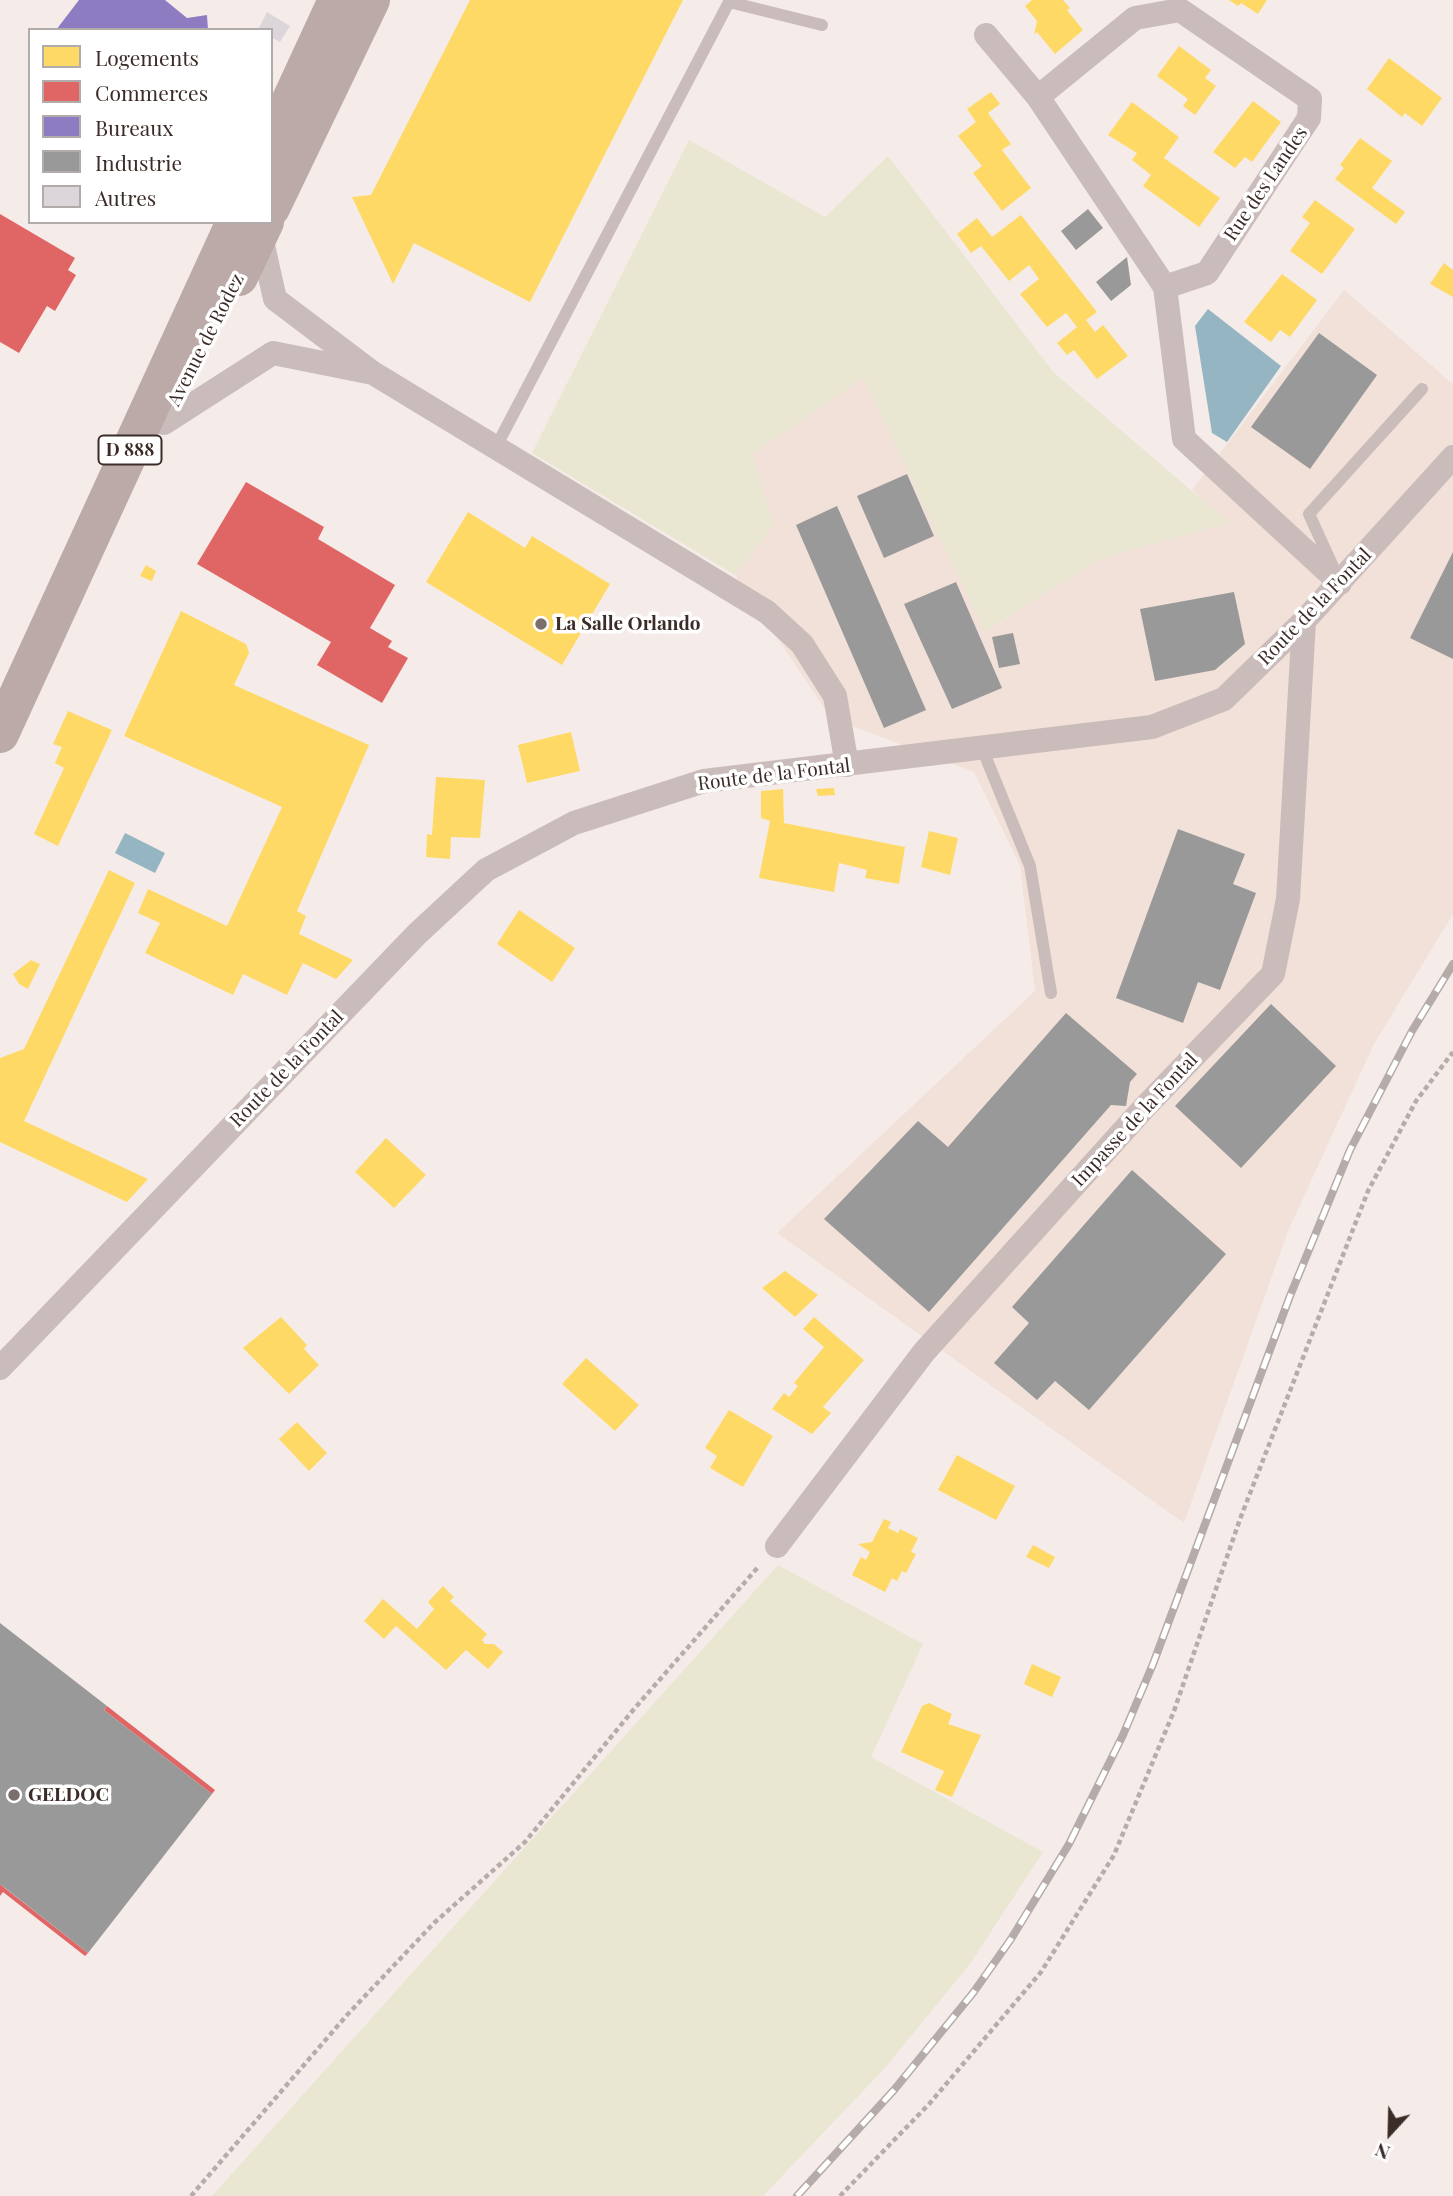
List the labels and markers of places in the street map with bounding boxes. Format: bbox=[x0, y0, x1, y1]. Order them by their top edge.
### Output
place label: La Salle Orlando bbox=[555, 613, 701, 635]
marker: La Salle Orlando bbox=[533, 616, 549, 632]
place label: GELDOC bbox=[28, 1784, 109, 1806]
marker: GELDOC bbox=[6, 1787, 22, 1803]

